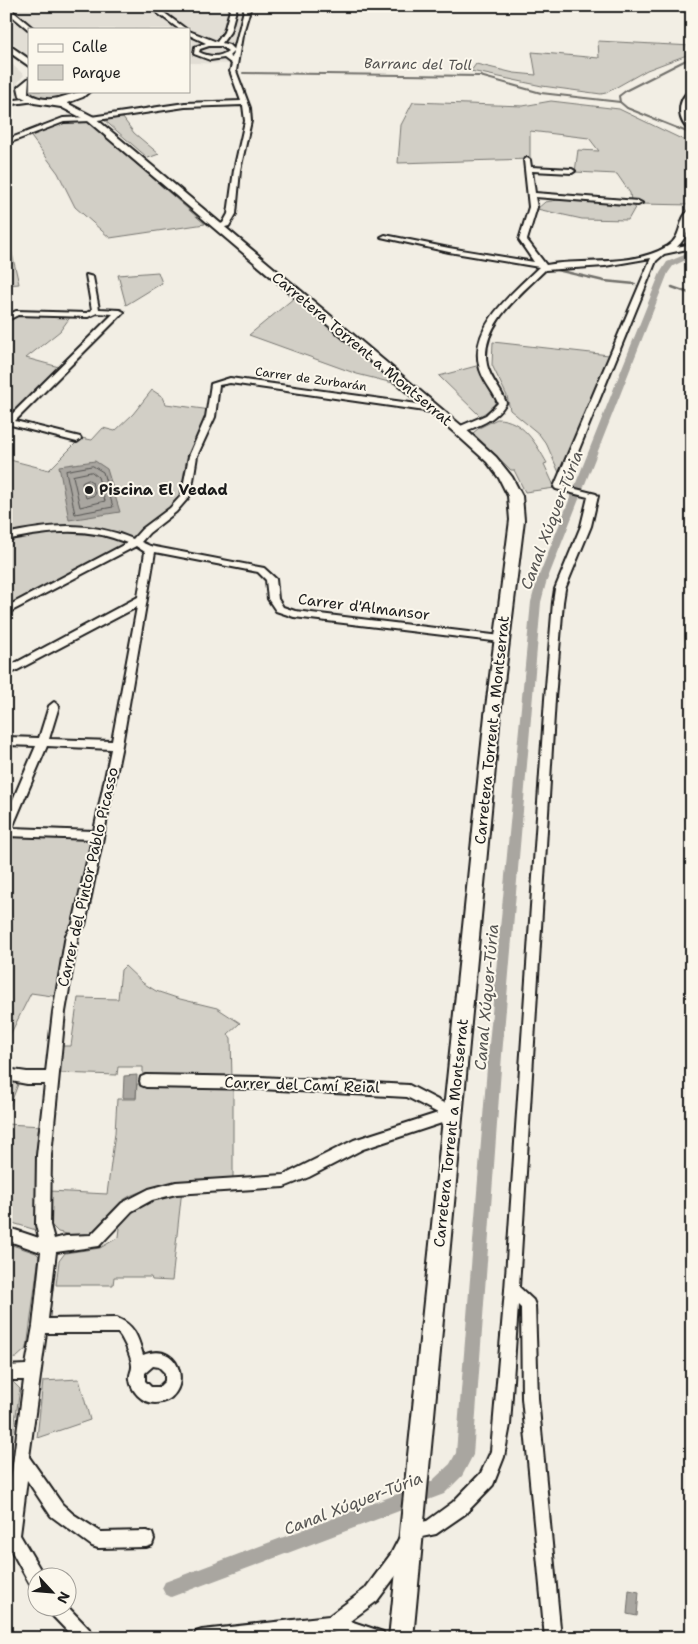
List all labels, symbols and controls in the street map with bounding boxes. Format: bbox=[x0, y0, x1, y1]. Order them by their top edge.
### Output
legend bbox=[28, 28, 190, 92]
text: Calle bbox=[72, 37, 108, 57]
water label: Barranc del Toll bbox=[364, 54, 472, 74]
text: Parque bbox=[72, 63, 121, 83]
street label: Carretera Torrent a Montserrat bbox=[268, 267, 456, 431]
street label: Carrer de Zurbarán bbox=[254, 363, 368, 395]
water label: Canal Xúquer-Túria bbox=[515, 448, 588, 593]
place label: Piscina El Vedad bbox=[99, 480, 228, 500]
marker: Piscina El Vedad bbox=[83, 484, 95, 496]
street label: Carrer d'Almansor bbox=[297, 589, 431, 625]
street label: Carretera Torrent a Montserrat bbox=[470, 615, 514, 845]
street label: Carrer del Pintor Pablo Picasso bbox=[53, 765, 123, 989]
water label: Canal Xúquer-Túria bbox=[470, 923, 503, 1071]
street label: Carretera Torrent a Montserrat bbox=[429, 1018, 473, 1248]
street label: Carrer del Camí Reial bbox=[224, 1072, 380, 1098]
water label: Canal Xúquer-Túria bbox=[281, 1467, 426, 1540]
north arrow bbox=[28, 1566, 78, 1616]
text: N bbox=[53, 1589, 74, 1607]

